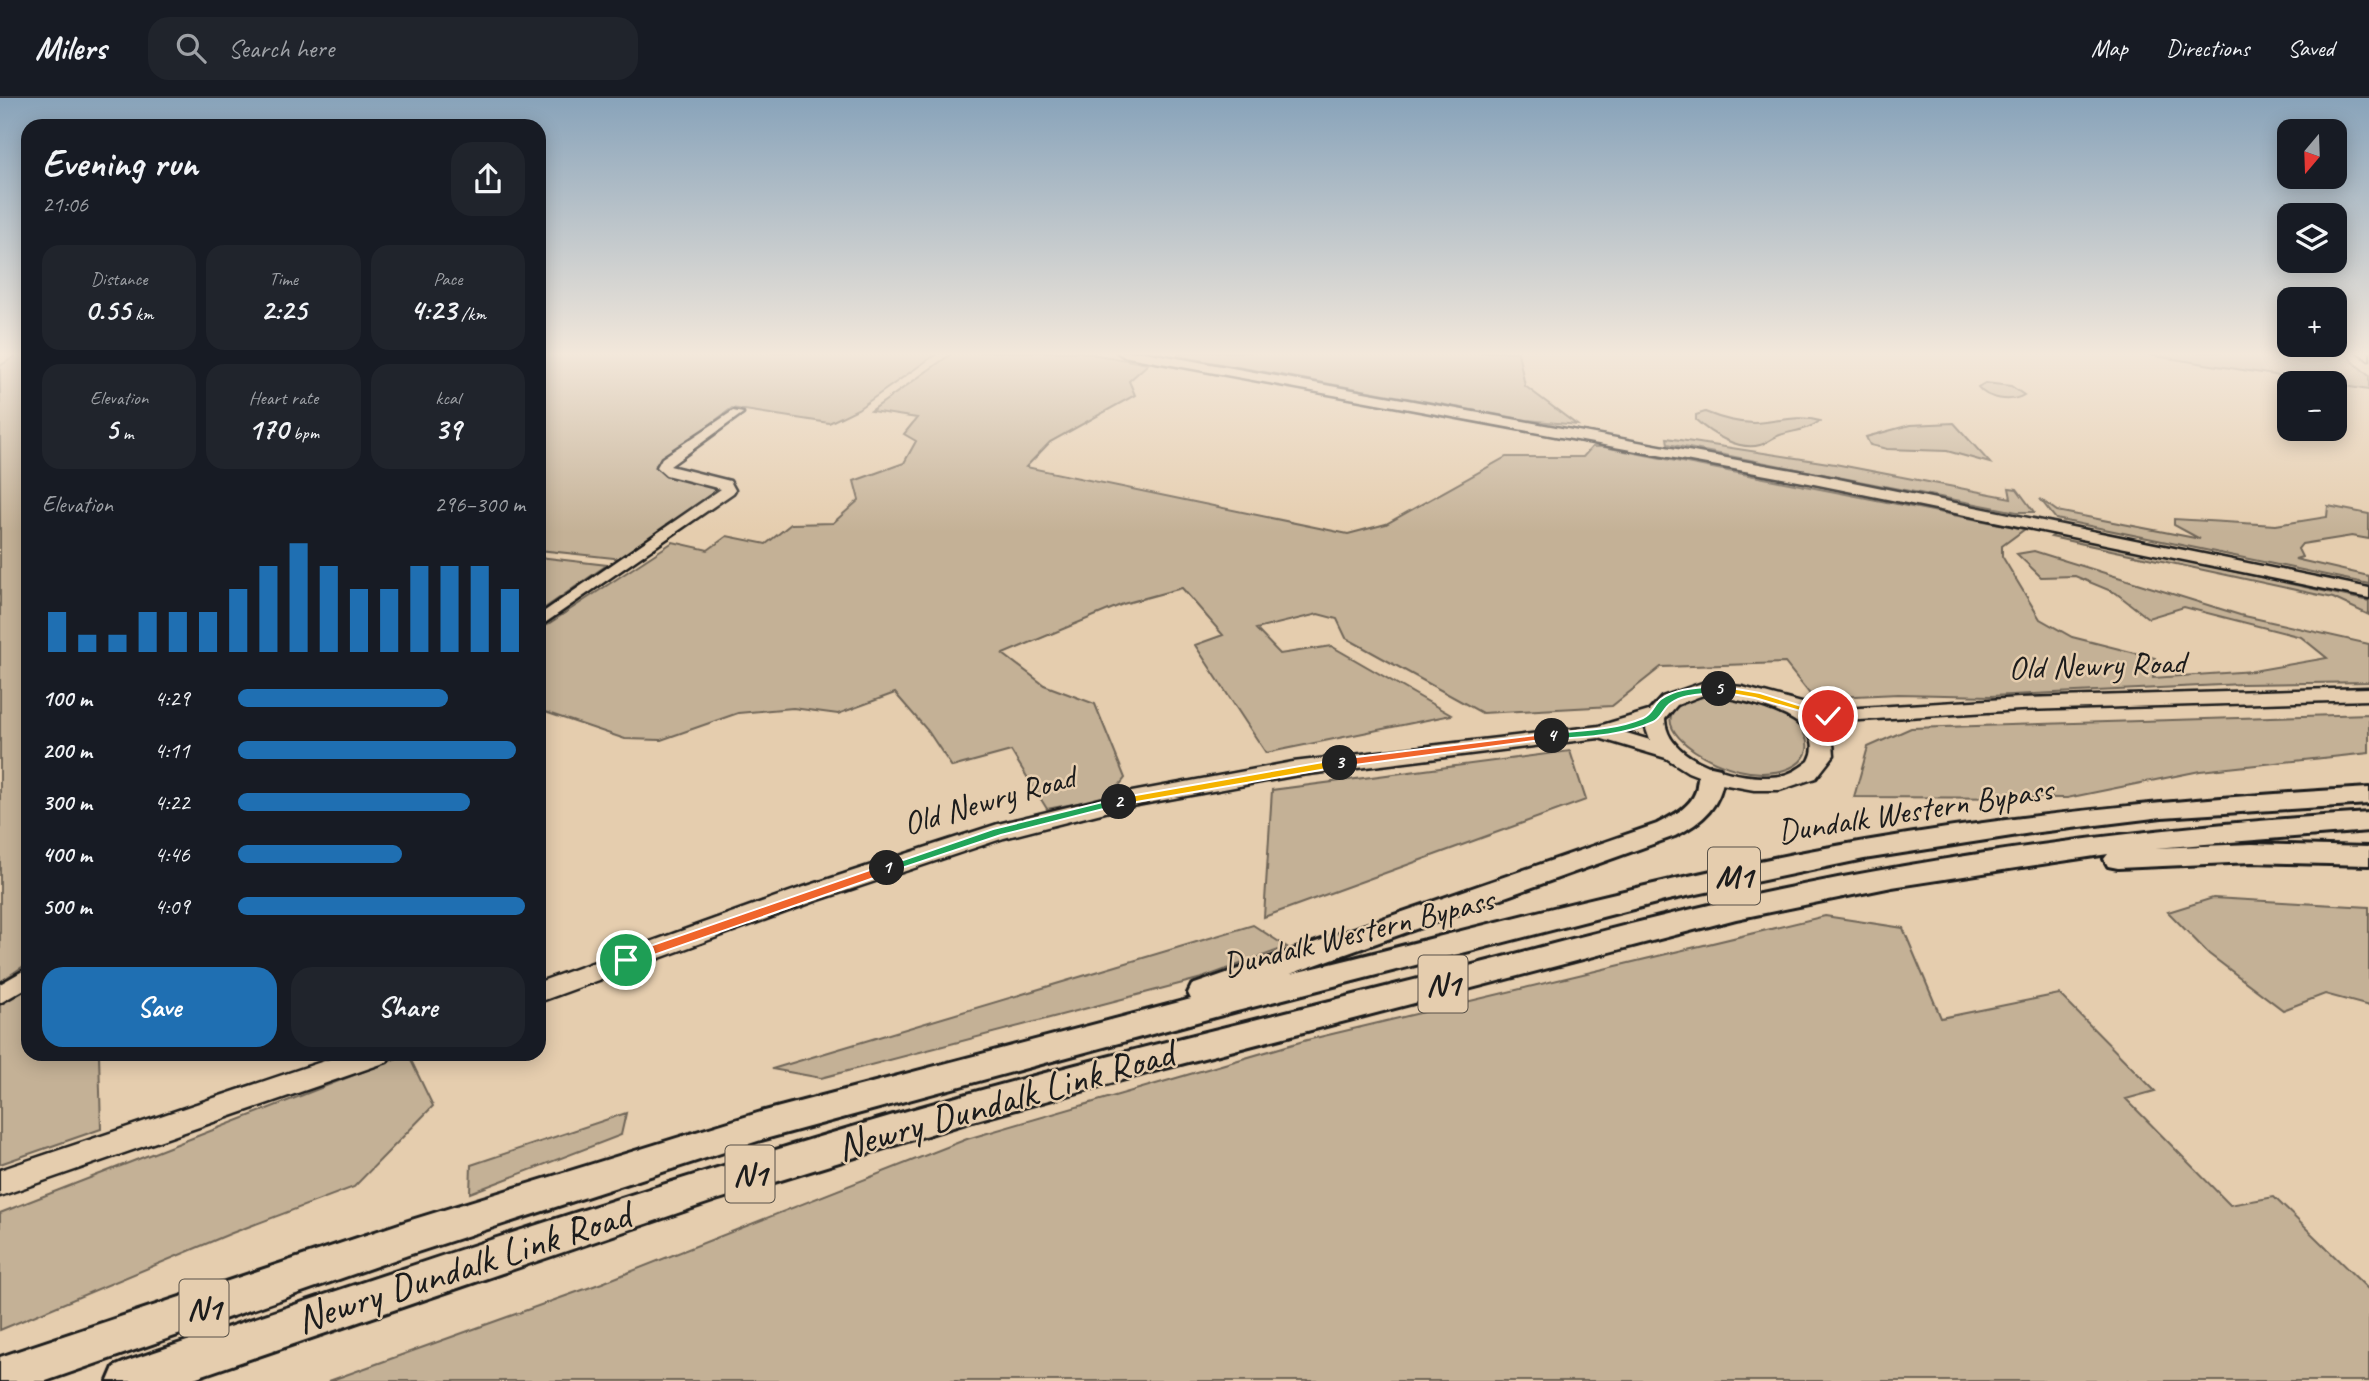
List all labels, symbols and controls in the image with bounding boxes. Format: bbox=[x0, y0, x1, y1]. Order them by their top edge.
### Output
search box bbox=[148, 17, 638, 80]
text: Milers bbox=[35, 27, 106, 69]
icon: search bbox=[172, 29, 210, 67]
text: Search here bbox=[228, 32, 334, 65]
text: Map bbox=[2091, 33, 2128, 63]
text: Directions bbox=[2166, 33, 2249, 63]
text: Saved bbox=[2287, 33, 2334, 63]
north arrow bbox=[2277, 119, 2347, 189]
map controls bbox=[2277, 119, 2347, 441]
text: Evening run bbox=[42, 140, 198, 187]
button: share bbox=[451, 142, 525, 216]
text: 21:06 bbox=[42, 190, 88, 219]
button: layers bbox=[2277, 203, 2347, 273]
text: Distance bbox=[91, 267, 148, 291]
text: Time bbox=[269, 267, 298, 291]
text: Pace bbox=[433, 267, 462, 291]
button: + bbox=[2277, 287, 2347, 357]
text: 0.55 bbox=[85, 291, 130, 329]
text: 2:25 bbox=[261, 291, 306, 329]
text: 4:23 bbox=[410, 291, 456, 329]
text: km bbox=[130, 302, 153, 326]
text: /km bbox=[456, 302, 486, 326]
button: − bbox=[2277, 371, 2347, 441]
text: Elevation bbox=[90, 386, 148, 410]
text: Heart rate bbox=[249, 386, 318, 410]
text: kcal bbox=[435, 386, 460, 410]
text: 5 bbox=[105, 410, 118, 448]
text: 170 bbox=[248, 410, 288, 448]
text: 39 bbox=[435, 410, 461, 448]
text: m bbox=[118, 421, 133, 445]
text: bpm bbox=[288, 421, 319, 445]
text: Elevation bbox=[42, 490, 113, 519]
text: 296–300 m bbox=[434, 490, 525, 519]
street label: Old Newry Road bbox=[2008, 641, 2191, 689]
pin: 5 bbox=[1702, 672, 1736, 706]
text: 5 bbox=[1714, 676, 1723, 700]
text: 100 m bbox=[42, 684, 92, 713]
text: 4:29 bbox=[154, 684, 190, 713]
pin bbox=[1798, 686, 1858, 746]
icon: check bbox=[1809, 697, 1847, 735]
pin: 4 bbox=[1534, 718, 1570, 754]
text: 4 bbox=[1547, 723, 1556, 747]
text: 200 m bbox=[42, 736, 92, 765]
text: 4:11 bbox=[154, 736, 190, 765]
pin: 3 bbox=[1322, 746, 1358, 780]
text: 3 bbox=[1335, 750, 1344, 774]
street label: Old Newry Road bbox=[898, 754, 1085, 845]
street label: Dundalk Western Bypass bbox=[1774, 767, 2058, 852]
pin: 2 bbox=[1102, 784, 1136, 820]
text: 300 m bbox=[42, 788, 92, 817]
text: 4:22 bbox=[154, 788, 190, 817]
text: 2 bbox=[1114, 789, 1123, 813]
text: 400 m bbox=[42, 840, 92, 869]
text: 4:46 bbox=[154, 840, 190, 869]
road number: M1 bbox=[1708, 848, 1760, 904]
pin: 1 bbox=[870, 850, 904, 886]
text: 1 bbox=[882, 855, 891, 879]
street label: Dundalk Western Bypass bbox=[1218, 877, 1501, 986]
text: 500 m bbox=[42, 892, 91, 921]
text: 4:09 bbox=[154, 892, 190, 921]
pin bbox=[596, 930, 656, 990]
icon: arrive bbox=[607, 941, 645, 979]
road number: N1 bbox=[1418, 956, 1468, 1012]
button: Save bbox=[42, 967, 277, 1047]
button: Share bbox=[291, 967, 525, 1047]
street label: Newry Dundalk Link Road bbox=[831, 1026, 1185, 1172]
road number: N1 bbox=[726, 1146, 774, 1203]
street label: Newry Dundalk Link Road bbox=[290, 1187, 642, 1345]
road number: N1 bbox=[180, 1280, 228, 1336]

